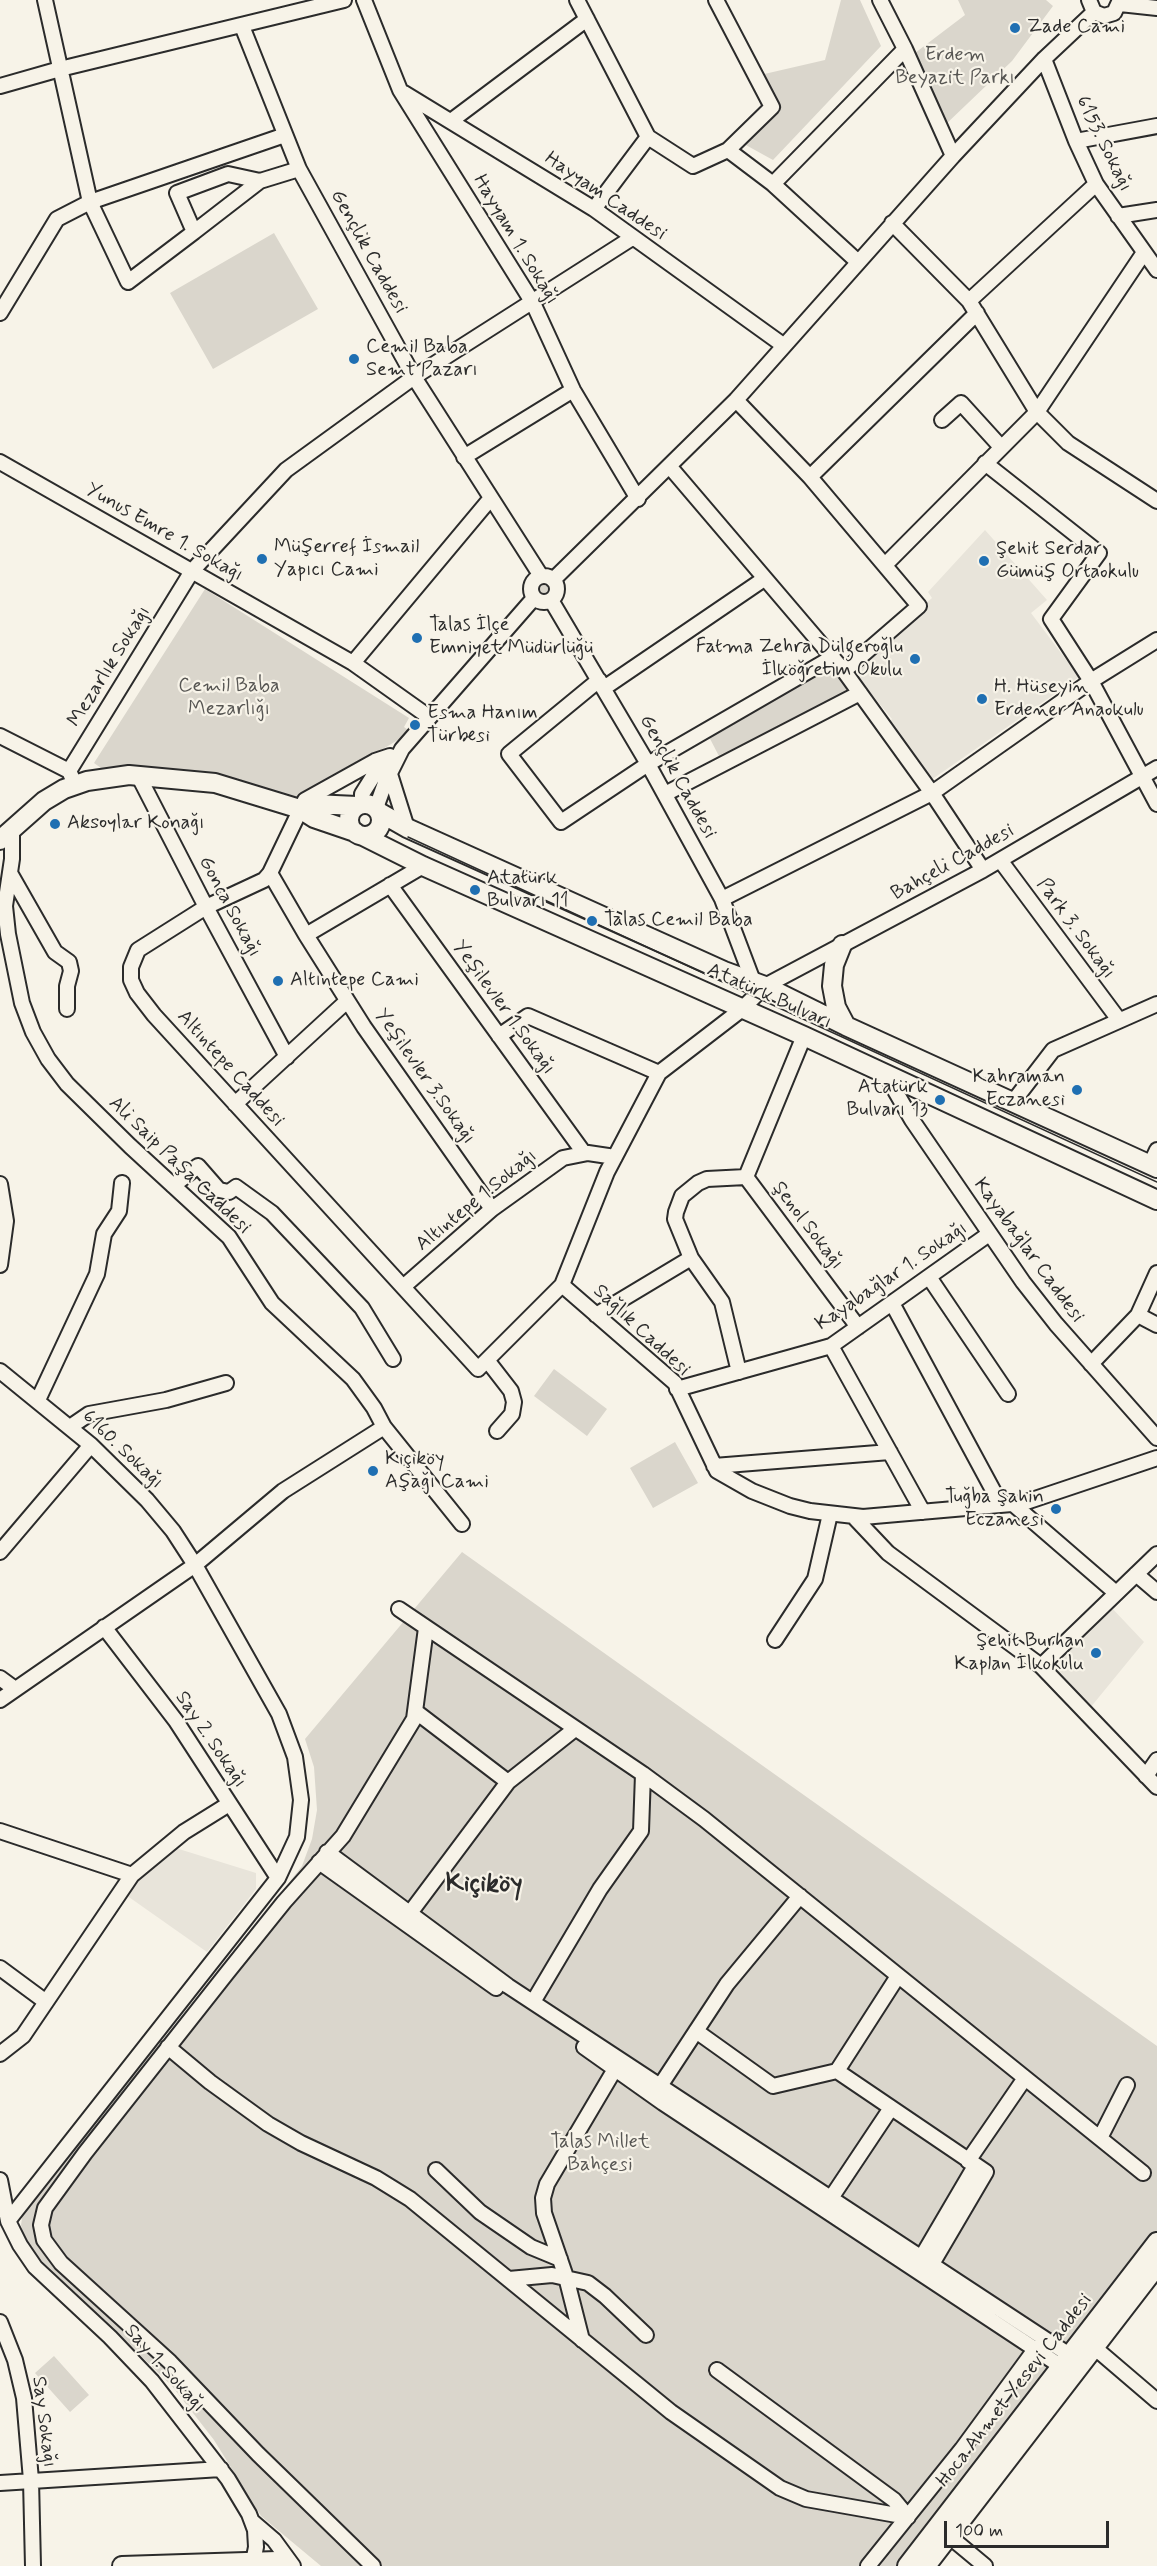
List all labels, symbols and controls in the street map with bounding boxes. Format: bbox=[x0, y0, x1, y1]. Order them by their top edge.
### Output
place label: Zade Cami bbox=[1027, 16, 1125, 40]
marker: Zade Cami bbox=[1008, 21, 1022, 35]
park label: Erdem Beyazit Parkı bbox=[895, 44, 1015, 91]
street label: 6153. Sokağı bbox=[1070, 92, 1136, 196]
street label: Hayyam Caddesi bbox=[539, 147, 671, 247]
street label: Hayyam 1. Sokağı bbox=[467, 171, 563, 309]
street label: Gençlik Caddesi bbox=[324, 186, 412, 318]
place label: Cemil Baba Semt Pazarı bbox=[366, 336, 478, 383]
marker: Cemil Baba Semt Pazarı bbox=[347, 352, 361, 366]
street label: Yunus Emre 1. Sokağı bbox=[81, 478, 247, 588]
place label: Müşerref İsmail Yapıcı Cami bbox=[274, 536, 419, 583]
place label: Şehit Serdar Gümüş Ortaokulu bbox=[996, 538, 1139, 585]
marker: Müşerref İsmail Yapıcı Cami bbox=[255, 552, 269, 566]
marker: Şehit Serdar Gümüş Ortaokulu bbox=[977, 554, 991, 568]
street label: Mezarlık Sokağı bbox=[63, 602, 157, 732]
place label: Talas İlçe Emniyet Müdürlüğü bbox=[429, 614, 593, 661]
marker: Talas İlçe Emniyet Müdürlüğü bbox=[410, 631, 424, 645]
place label: Fatma Zehra Dülgeroğlu İlköğretim Okulu bbox=[696, 636, 903, 683]
marker: Fatma Zehra Dülgeroğlu İlköğretim Okulu bbox=[908, 652, 922, 666]
park label: Cemil Baba Mezarlığı bbox=[178, 675, 280, 722]
place label: H. Hüseyin Erdener Anaokulu bbox=[994, 676, 1144, 723]
marker: H. Hüseyin Erdener Anaokulu bbox=[975, 692, 989, 706]
place label: Esma Hanım Türbesi bbox=[427, 702, 538, 749]
street label: Gençlik Caddesi bbox=[633, 711, 721, 843]
marker: Esma Hanım Türbesi bbox=[408, 718, 422, 732]
place label: Aksoylar Konağı bbox=[67, 812, 204, 836]
marker: Aksoylar Konağı bbox=[48, 817, 62, 831]
street label: Bahçeli Caddesi bbox=[888, 819, 1018, 907]
street label: Gonca Sokağı bbox=[192, 852, 266, 962]
place label: Atatürk Bulvarı 11 bbox=[487, 867, 569, 914]
street label: Park 3. Sokağı bbox=[1030, 874, 1120, 984]
marker: Atatürk Bulvarı 11 bbox=[468, 883, 482, 897]
place label: Talas Cemil Baba bbox=[604, 909, 753, 933]
marker: Talas Cemil Baba bbox=[585, 914, 599, 928]
street label: Yeşilevler 1.Sokağı bbox=[446, 936, 560, 1080]
street label: Atatürk Bulvarı bbox=[703, 959, 835, 1035]
place label: Altıntepe Cami bbox=[290, 969, 419, 993]
marker: Altıntepe Cami bbox=[271, 974, 285, 988]
street label: Yeşilevler 3.Sokağı bbox=[368, 1005, 480, 1149]
street label: Altıntepe Caddesi bbox=[171, 1006, 289, 1132]
place label: Kahraman Eczanesi bbox=[973, 1066, 1065, 1113]
place label: Atatürk Bulvarı 13 bbox=[847, 1076, 928, 1123]
marker: Kahraman Eczanesi bbox=[1070, 1083, 1084, 1097]
street label: Ali Saip Paşa Caddesi bbox=[103, 1092, 255, 1240]
marker: Atatürk Bulvarı 13 bbox=[933, 1093, 947, 1107]
street label: Altıntepe 1.Sokağı bbox=[412, 1145, 542, 1257]
street label: Kayabağlar Caddesi bbox=[968, 1174, 1088, 1328]
street label: Şenol Sokağı bbox=[766, 1177, 848, 1275]
street label: Kayabağlar 1. Sokağı bbox=[811, 1217, 973, 1337]
street label: Sağlık Caddesi bbox=[587, 1280, 695, 1382]
street label: 6160. Sokağı bbox=[76, 1405, 168, 1495]
place label: Kiçiköy Aşağı Cami bbox=[385, 1448, 489, 1495]
marker: Kiçiköy Aşağı Cami bbox=[366, 1464, 380, 1478]
place label: Tuğba Şahin Eczanesi bbox=[945, 1486, 1044, 1533]
marker: Tuğba Şahin Eczanesi bbox=[1049, 1502, 1063, 1516]
place label: Şehit Burhan Kaplan İlkokulu bbox=[954, 1630, 1084, 1677]
marker: Şehit Burhan Kaplan İlkokulu bbox=[1089, 1646, 1103, 1660]
street label: Say 2. Sokağı bbox=[169, 1687, 251, 1793]
district label: Kiçiköy bbox=[445, 1870, 523, 1902]
park label: Talas Millet Bahçesi bbox=[550, 2131, 650, 2178]
street label: Hoca Ahmet Yesevi Caddesi bbox=[932, 2289, 1098, 2493]
street label: Say 1. Sokağı bbox=[118, 2320, 210, 2418]
street label: Say Sokağı bbox=[25, 2375, 61, 2469]
scale bar bbox=[947, 2509, 1112, 2547]
text: 100 m bbox=[955, 2519, 1003, 2543]

